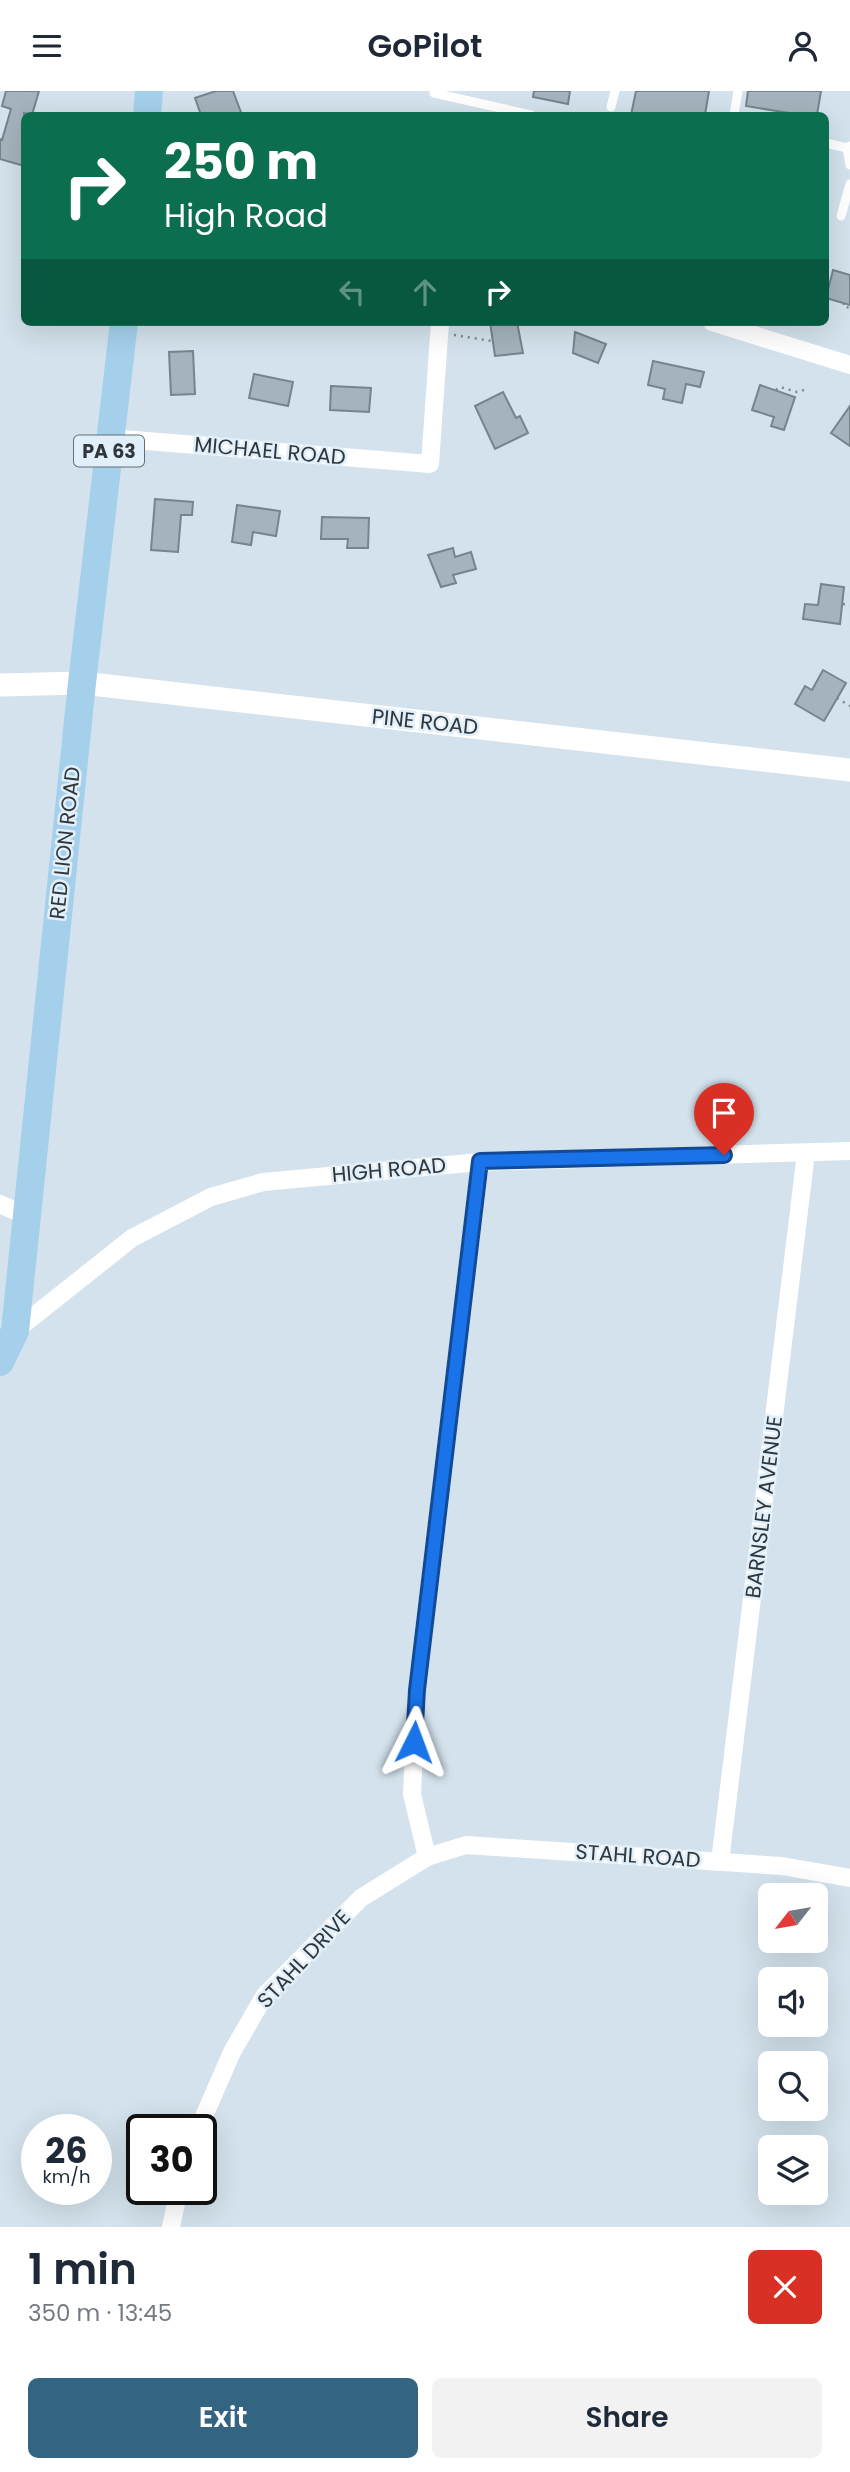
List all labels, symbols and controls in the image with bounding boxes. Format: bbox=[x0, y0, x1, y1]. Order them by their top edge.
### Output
text: GoPilot bbox=[367, 23, 483, 68]
icon: menu bbox=[28, 27, 66, 65]
icon: person bbox=[784, 27, 822, 65]
text: 250 m bbox=[164, 128, 318, 196]
icon: right bbox=[49, 140, 140, 231]
text: High Road bbox=[164, 193, 328, 238]
icon: left bbox=[333, 273, 371, 311]
icon: ahead bbox=[406, 273, 444, 311]
icon: right bbox=[479, 273, 517, 311]
street label: MICHAEL ROAD bbox=[193, 429, 347, 472]
road number: PA 63 bbox=[74, 435, 144, 467]
street label: PINE ROAD bbox=[370, 702, 480, 742]
street label: RED LION ROAD bbox=[42, 765, 87, 921]
pin bbox=[694, 1083, 754, 1155]
icon: arrive bbox=[705, 1094, 743, 1132]
street label: HIGH ROAD bbox=[331, 1150, 447, 1189]
street label: BARNSLEY AVENUE bbox=[738, 1414, 789, 1600]
position arrow bbox=[377, 1705, 451, 1779]
street label: STAHL ROAD bbox=[575, 1837, 702, 1874]
north arrow bbox=[758, 1883, 828, 1953]
map controls bbox=[758, 1883, 828, 2205]
street label: STAHL DRIVE bbox=[250, 1903, 357, 2014]
button: sound bbox=[758, 1967, 828, 2037]
button: search bbox=[758, 2051, 828, 2121]
speed limit sign: 30 bbox=[126, 2114, 217, 2205]
text: 26 bbox=[45, 2126, 88, 2175]
button: layers bbox=[758, 2135, 828, 2205]
text: km/h bbox=[43, 2164, 90, 2189]
text: 1 min bbox=[28, 2240, 137, 2299]
button: close bbox=[748, 2250, 822, 2324]
text: 350 m · 13:45 bbox=[28, 2297, 172, 2329]
button: Exit bbox=[28, 2378, 418, 2458]
button: Share bbox=[432, 2378, 822, 2458]

